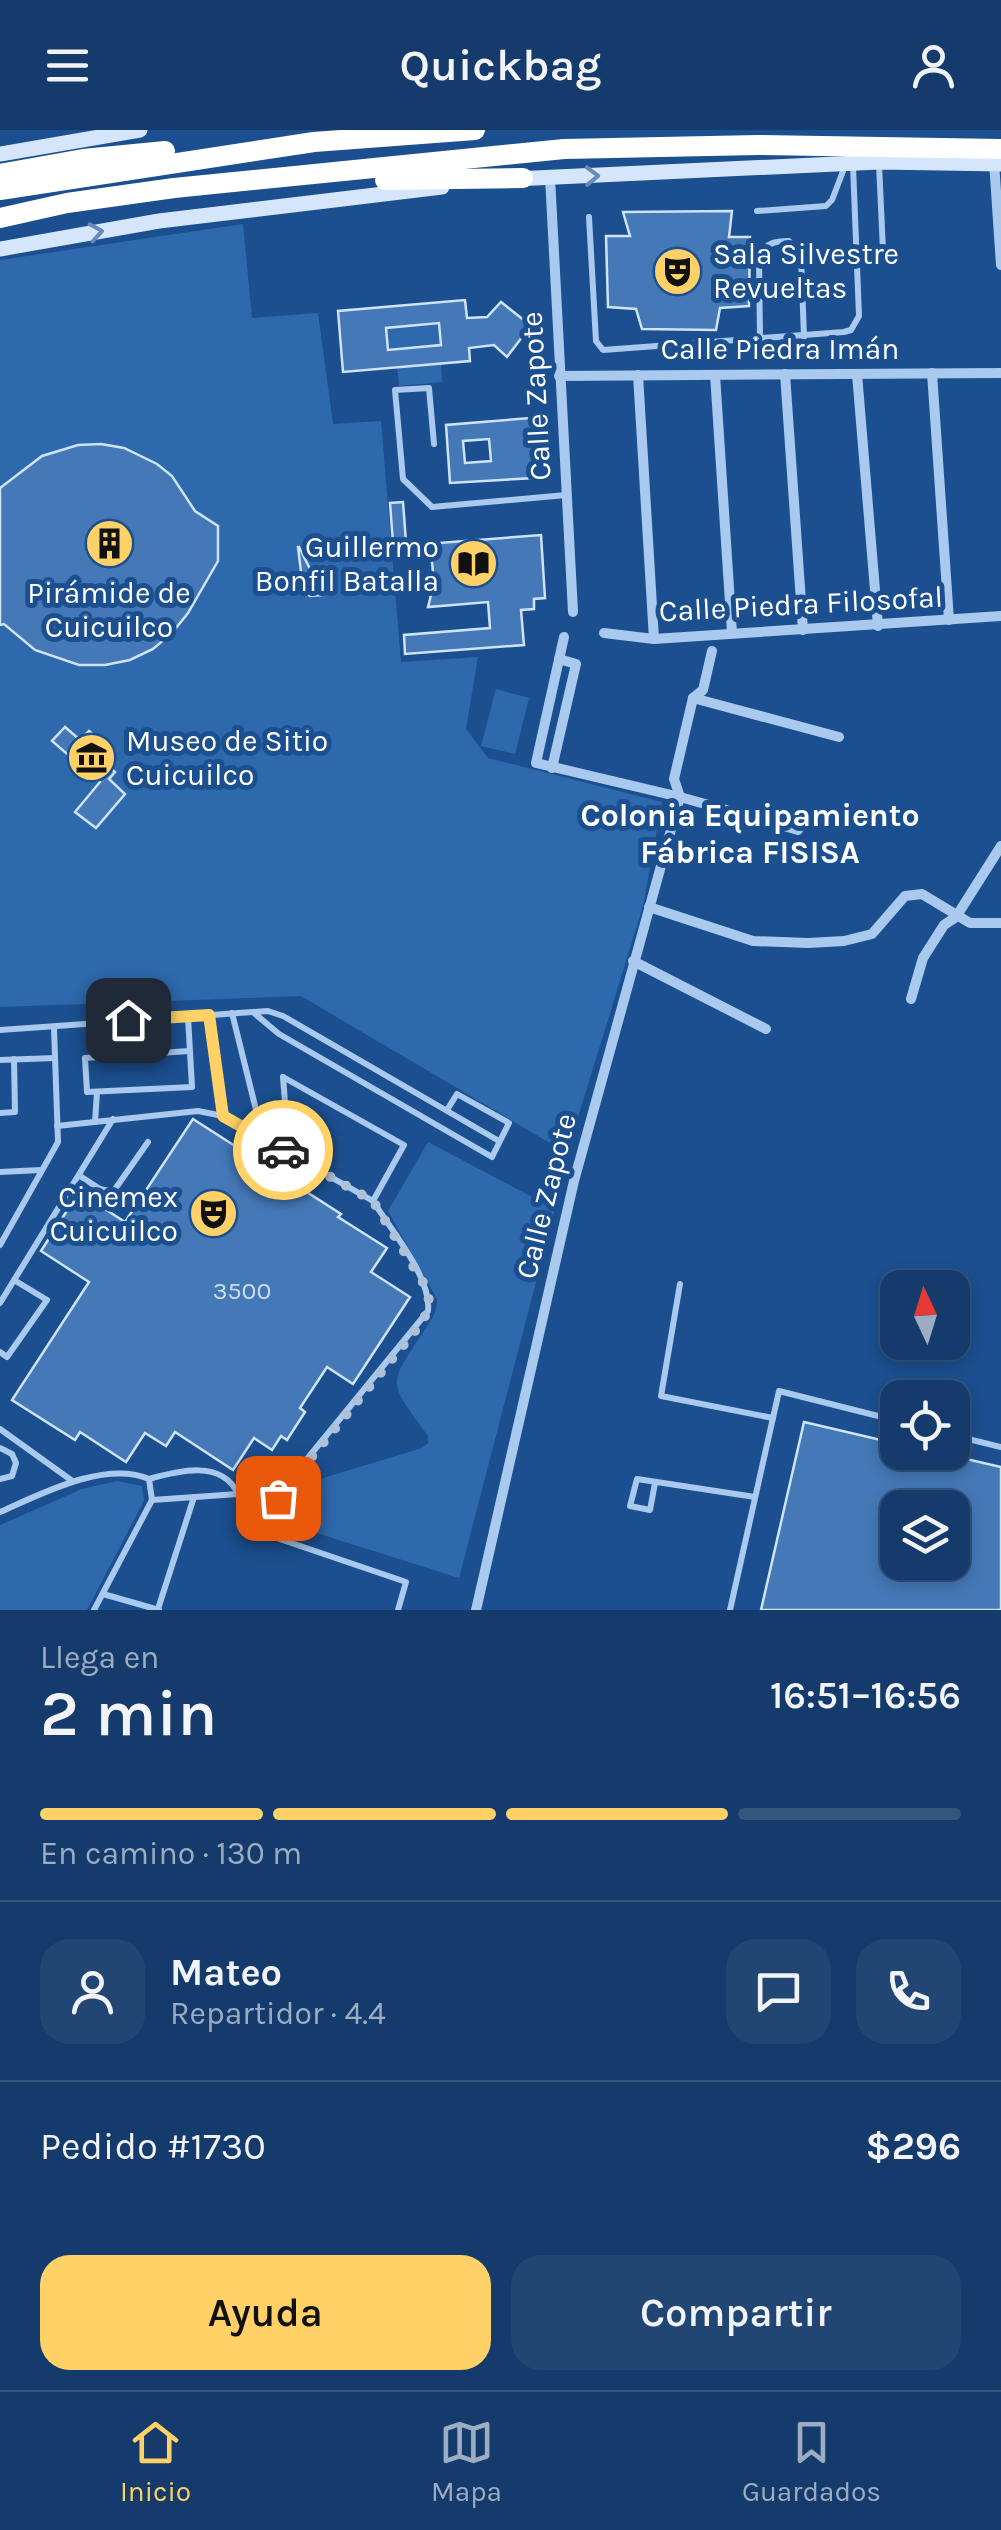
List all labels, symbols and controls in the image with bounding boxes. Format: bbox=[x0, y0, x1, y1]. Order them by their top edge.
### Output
icon: menu bbox=[40, 38, 95, 93]
icon: person bbox=[906, 38, 961, 93]
text: Quickbag bbox=[400, 39, 601, 91]
one-way arrow bbox=[585, 166, 601, 187]
one-way arrow bbox=[88, 222, 104, 243]
place label: Sala Silvestre Revueltas bbox=[713, 236, 899, 306]
theatre icon: Sala Silvestre Revueltas bbox=[652, 245, 704, 297]
street label: Calle Zapote bbox=[514, 311, 558, 481]
street label: Calle Piedra Imán bbox=[661, 331, 899, 367]
building icon: Pirámide de Cuicuilco bbox=[83, 518, 135, 570]
place label: Guillermo Bonfil Batalla bbox=[255, 529, 439, 599]
library icon: Guillermo Bonfil Batalla bbox=[448, 538, 500, 590]
place label: Pirámide de Cuicuilco bbox=[27, 575, 191, 645]
street label: Calle Piedra Filosofal bbox=[658, 579, 944, 629]
place label: Museo de Sitio Cuicuilco bbox=[126, 723, 328, 793]
museum icon: Museo de Sitio Cuicuilco bbox=[65, 732, 117, 784]
district label: Colonia Equipamiento Fábrica FISISA bbox=[580, 797, 920, 871]
pin bbox=[86, 978, 171, 1063]
icon: home bbox=[101, 993, 156, 1048]
courier bbox=[233, 1100, 333, 1200]
street label: Calle Zapote bbox=[508, 1110, 584, 1282]
icon: car bbox=[256, 1123, 311, 1178]
place label: Cinemex Cuicuilco bbox=[50, 1179, 178, 1249]
theatre icon: Cinemex Cuicuilco bbox=[187, 1188, 239, 1240]
north arrow bbox=[880, 1270, 970, 1360]
map controls bbox=[880, 1270, 970, 1580]
house number: 3500 bbox=[213, 1276, 271, 1305]
button: locate bbox=[880, 1380, 970, 1470]
pin bbox=[236, 1456, 321, 1541]
icon: bag bbox=[251, 1471, 306, 1526]
button: layers bbox=[880, 1490, 970, 1580]
text: Llega en bbox=[40, 1639, 159, 1676]
text: 16:51–16:56 bbox=[770, 1673, 961, 1718]
text: 2 min bbox=[40, 1675, 217, 1751]
text: En camino · 130 m bbox=[40, 1835, 302, 1872]
button: person bbox=[40, 1939, 145, 2044]
button: chat bbox=[726, 1939, 831, 2044]
button: phone bbox=[856, 1939, 961, 2044]
text: Mateo bbox=[170, 1950, 282, 1995]
text: Repartidor · 4.4 bbox=[170, 1995, 386, 2032]
text: Pedido #1730 bbox=[40, 2124, 266, 2169]
text: $296 bbox=[866, 2124, 961, 2169]
button: Ayuda bbox=[40, 2255, 491, 2370]
button: Compartir bbox=[511, 2255, 961, 2370]
tab: Inicio bbox=[120, 2415, 191, 2508]
tab: Mapa bbox=[431, 2415, 502, 2508]
tab: Guardados bbox=[742, 2415, 881, 2508]

